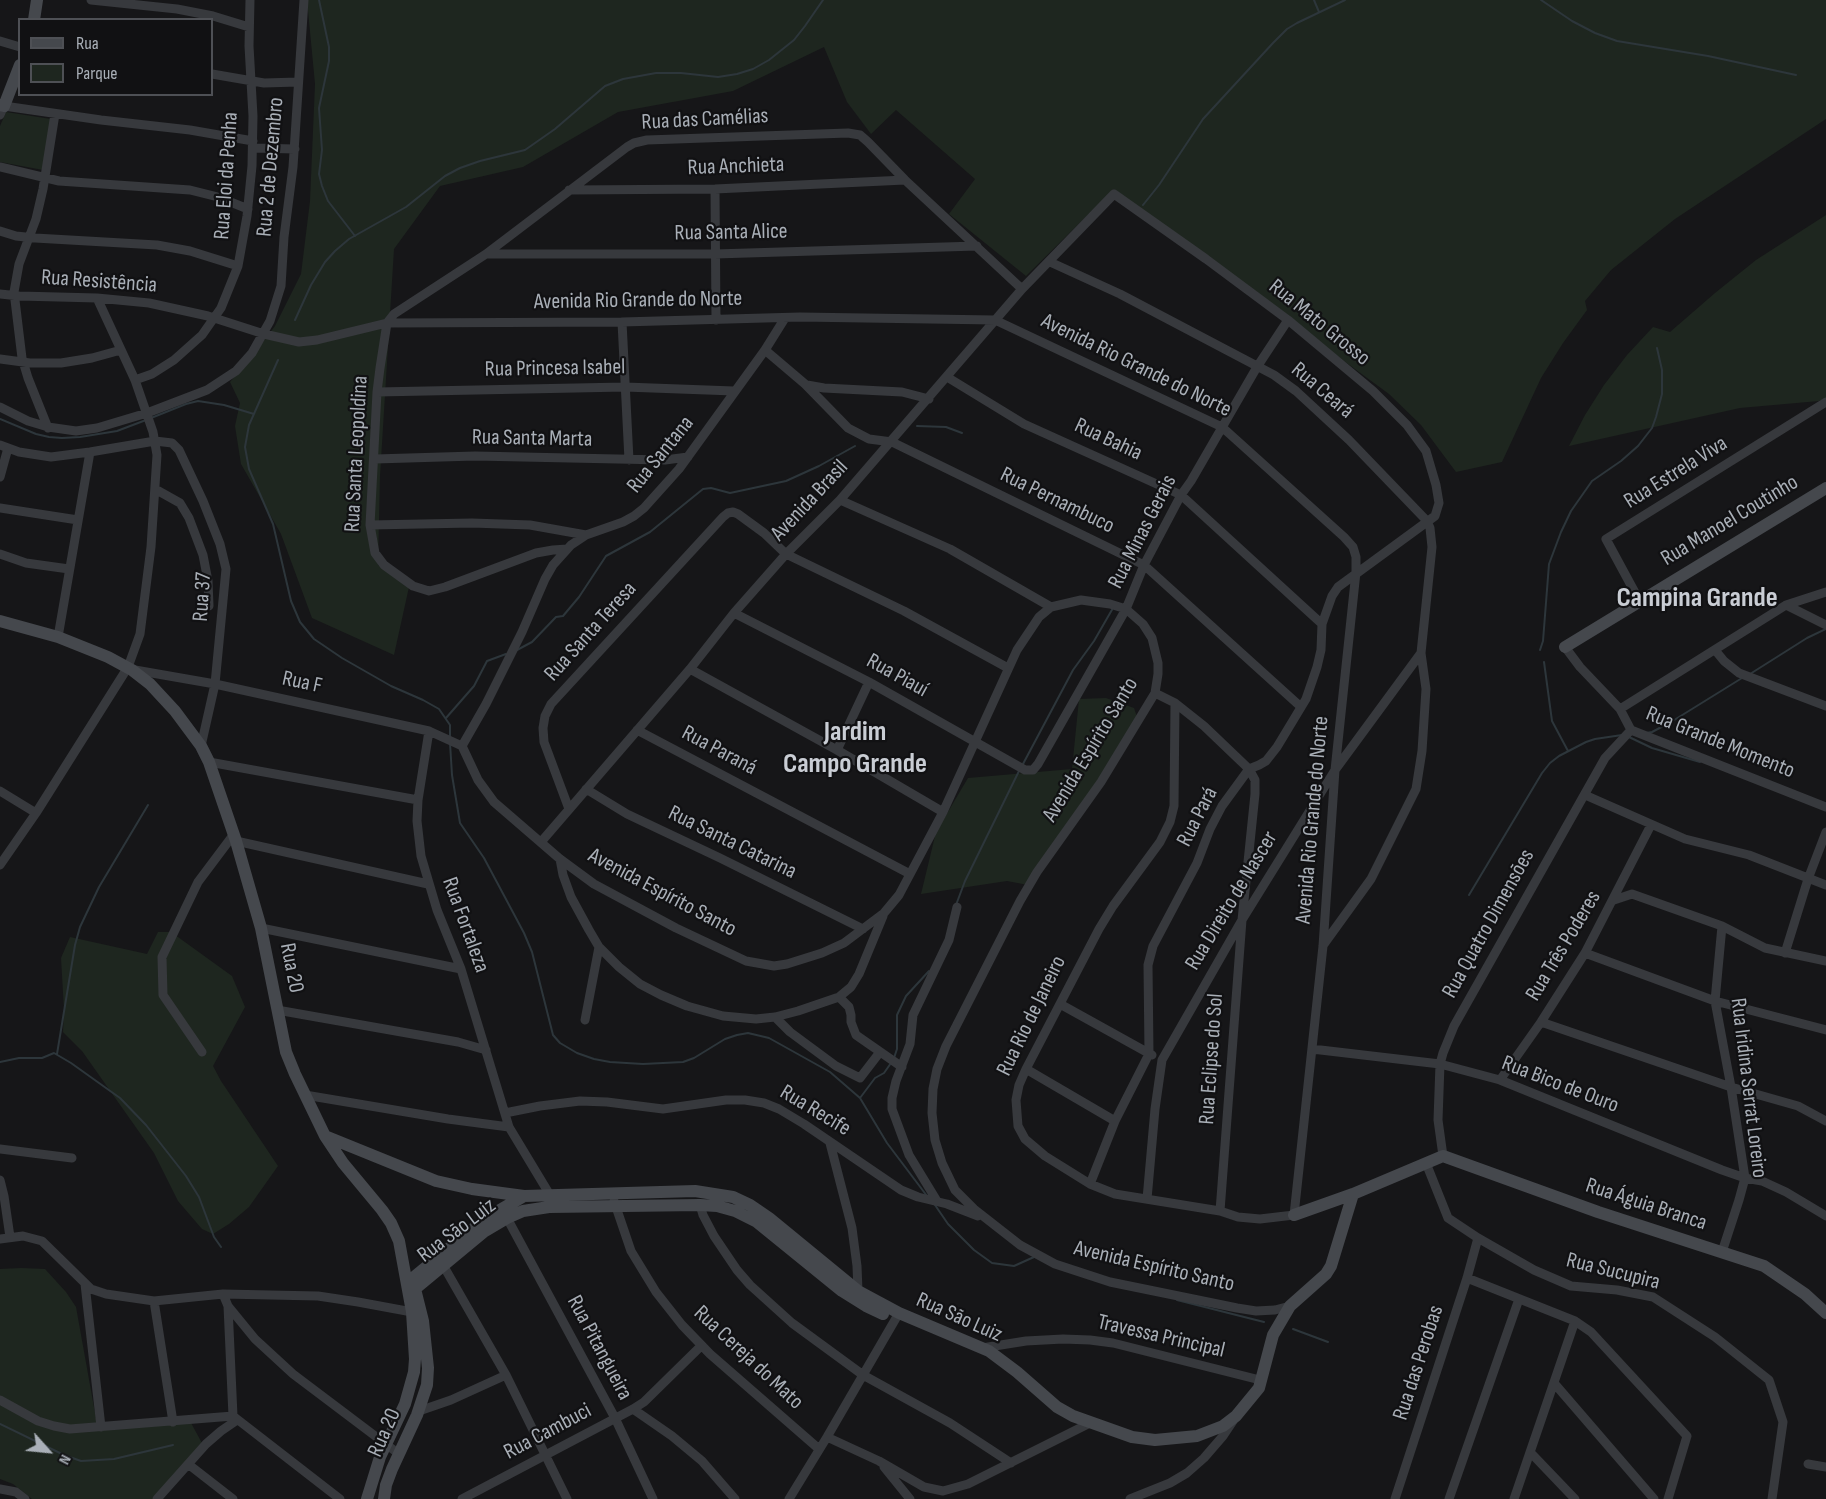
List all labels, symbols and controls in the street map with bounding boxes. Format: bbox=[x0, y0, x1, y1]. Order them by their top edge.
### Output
legend bbox=[18, 18, 213, 96]
text: Rua bbox=[76, 33, 99, 54]
text: Parque bbox=[76, 63, 117, 84]
street label: Rua 2 de Dezembro bbox=[252, 96, 290, 238]
street label: Rua das Camélias bbox=[641, 103, 769, 137]
street label: Rua Eloi da Penha bbox=[209, 111, 245, 241]
street label: Rua Anchieta bbox=[687, 152, 785, 182]
street label: Rua Santa Alice bbox=[674, 219, 788, 247]
street label: Rua Resistência bbox=[40, 265, 158, 299]
street label: Rua Mato Grosso bbox=[1263, 274, 1375, 372]
street label: Avenida Rio Grande do Norte bbox=[534, 286, 742, 316]
street label: Avenida Rio Grande do Norte bbox=[1037, 308, 1235, 424]
street label: Rua Princesa Isabel bbox=[485, 355, 625, 383]
street label: Rua Ceará bbox=[1285, 357, 1359, 425]
street label: Rua Santa Leopoldina bbox=[340, 375, 374, 533]
street label: Rua Santana bbox=[622, 411, 700, 499]
street label: Rua Bahia bbox=[1070, 413, 1146, 467]
street label: Rua Santa Marta bbox=[472, 425, 592, 453]
street label: Rua Estrela Viva bbox=[1620, 431, 1732, 515]
street label: Avenida Brasil bbox=[766, 455, 854, 547]
street label: Rua Pernambuco bbox=[996, 462, 1118, 540]
street label: Rua Manoel Coutinho bbox=[1657, 470, 1803, 572]
street label: Rua Minas Gerais bbox=[1103, 471, 1183, 593]
street label: Rua 37 bbox=[188, 571, 218, 623]
street label: Rua Santa Teresa bbox=[539, 577, 643, 687]
district label: Campina Grande bbox=[1616, 582, 1778, 616]
street label: Rua Piauí bbox=[862, 648, 932, 704]
street label: Rua F bbox=[280, 666, 324, 700]
street label: Avenida Espírito Santo bbox=[1037, 673, 1145, 827]
street label: Rua Grande Momento bbox=[1642, 701, 1798, 785]
street label: Avenida Rio Grande do Norte bbox=[1291, 715, 1335, 925]
district label: Jardim Campo Grande bbox=[783, 716, 927, 782]
street label: Rua Paraná bbox=[677, 720, 761, 782]
street label: Rua Pará bbox=[1172, 783, 1224, 851]
street label: Rua Santa Catarina bbox=[664, 801, 800, 885]
street label: Rua Direito de Nascer bbox=[1180, 827, 1284, 975]
street label: Avenida Espírito Santo bbox=[583, 843, 741, 943]
street label: Rua Quatro Dimensões bbox=[1437, 845, 1541, 1003]
street label: Rua Fortaleza bbox=[436, 874, 494, 976]
street label: Rua Três Poderes bbox=[1521, 886, 1607, 1006]
street label: Rua 20 bbox=[273, 941, 309, 995]
street label: Rua Rio de Janeiro bbox=[992, 952, 1072, 1080]
street label: Rua Eclipse do Sol bbox=[1194, 992, 1230, 1126]
street label: Rua Iridina Serrat Loreiro bbox=[1724, 997, 1772, 1179]
street label: Rua Bico de Ouro bbox=[1498, 1051, 1622, 1119]
street label: Rua Recife bbox=[775, 1080, 855, 1142]
street label: Rua Águia Branca bbox=[1582, 1173, 1710, 1237]
street label: Rua São Luiz bbox=[413, 1193, 501, 1269]
street label: Avenida Espírito Santo bbox=[1071, 1236, 1237, 1298]
street label: Rua Sucupira bbox=[1563, 1248, 1663, 1296]
street label: Rua São Luiz bbox=[912, 1287, 1006, 1349]
street label: Rua Pitangueira bbox=[560, 1291, 638, 1405]
street label: Rua Cereja do Mato bbox=[688, 1300, 808, 1416]
street label: Rua das Perobas bbox=[1388, 1302, 1450, 1424]
street label: Travessa Principal bbox=[1095, 1310, 1227, 1364]
street label: Rua Cambuci bbox=[500, 1398, 596, 1466]
street label: Rua 20 bbox=[363, 1405, 407, 1461]
north arrow bbox=[18, 1421, 78, 1481]
text: N bbox=[54, 1451, 75, 1468]

